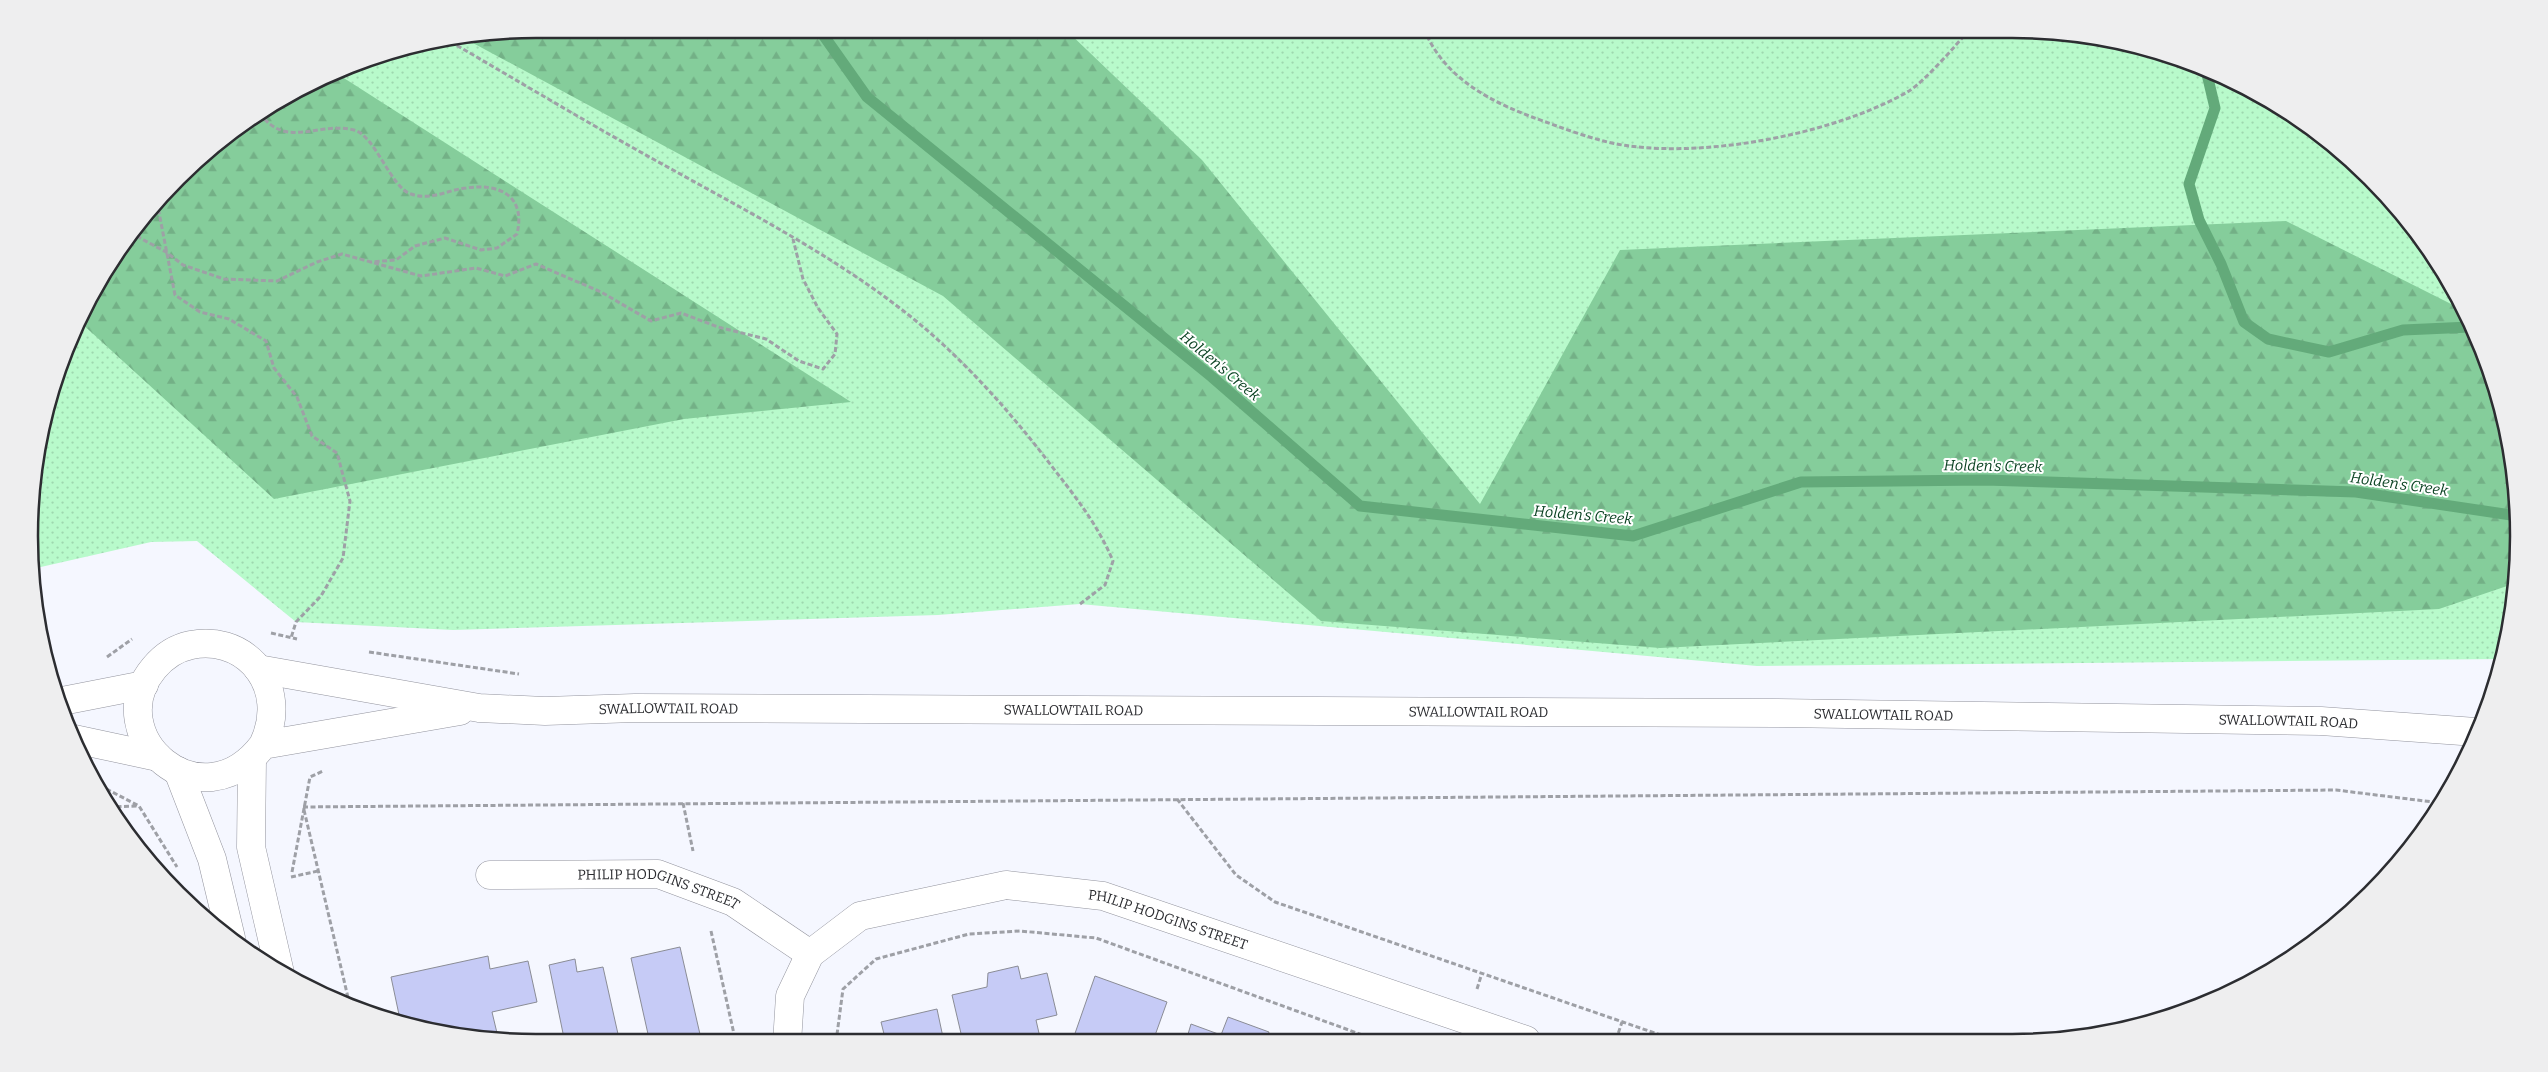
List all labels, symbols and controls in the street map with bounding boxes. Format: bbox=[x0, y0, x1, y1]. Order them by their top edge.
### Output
water label: Holden's Creek bbox=[1176, 327, 1264, 405]
water label: Holden's Creek bbox=[1943, 456, 2043, 476]
water label: Holden's Creek bbox=[2349, 468, 2450, 500]
water label: Holden's Creek bbox=[1533, 502, 1634, 528]
street label: SWALLOWTAIL ROAD bbox=[598, 699, 738, 718]
street label: SWALLOWTAIL ROAD bbox=[1004, 701, 1143, 719]
street label: SWALLOWTAIL ROAD bbox=[1409, 703, 1548, 721]
street label: SWALLOWTAIL ROAD bbox=[1813, 705, 1953, 724]
street label: SWALLOWTAIL ROAD bbox=[2218, 711, 2359, 732]
street label: PHILIP HODGINS STREET bbox=[577, 866, 743, 913]
street label: PHILIP HODGINS STREET bbox=[1087, 886, 1250, 953]

